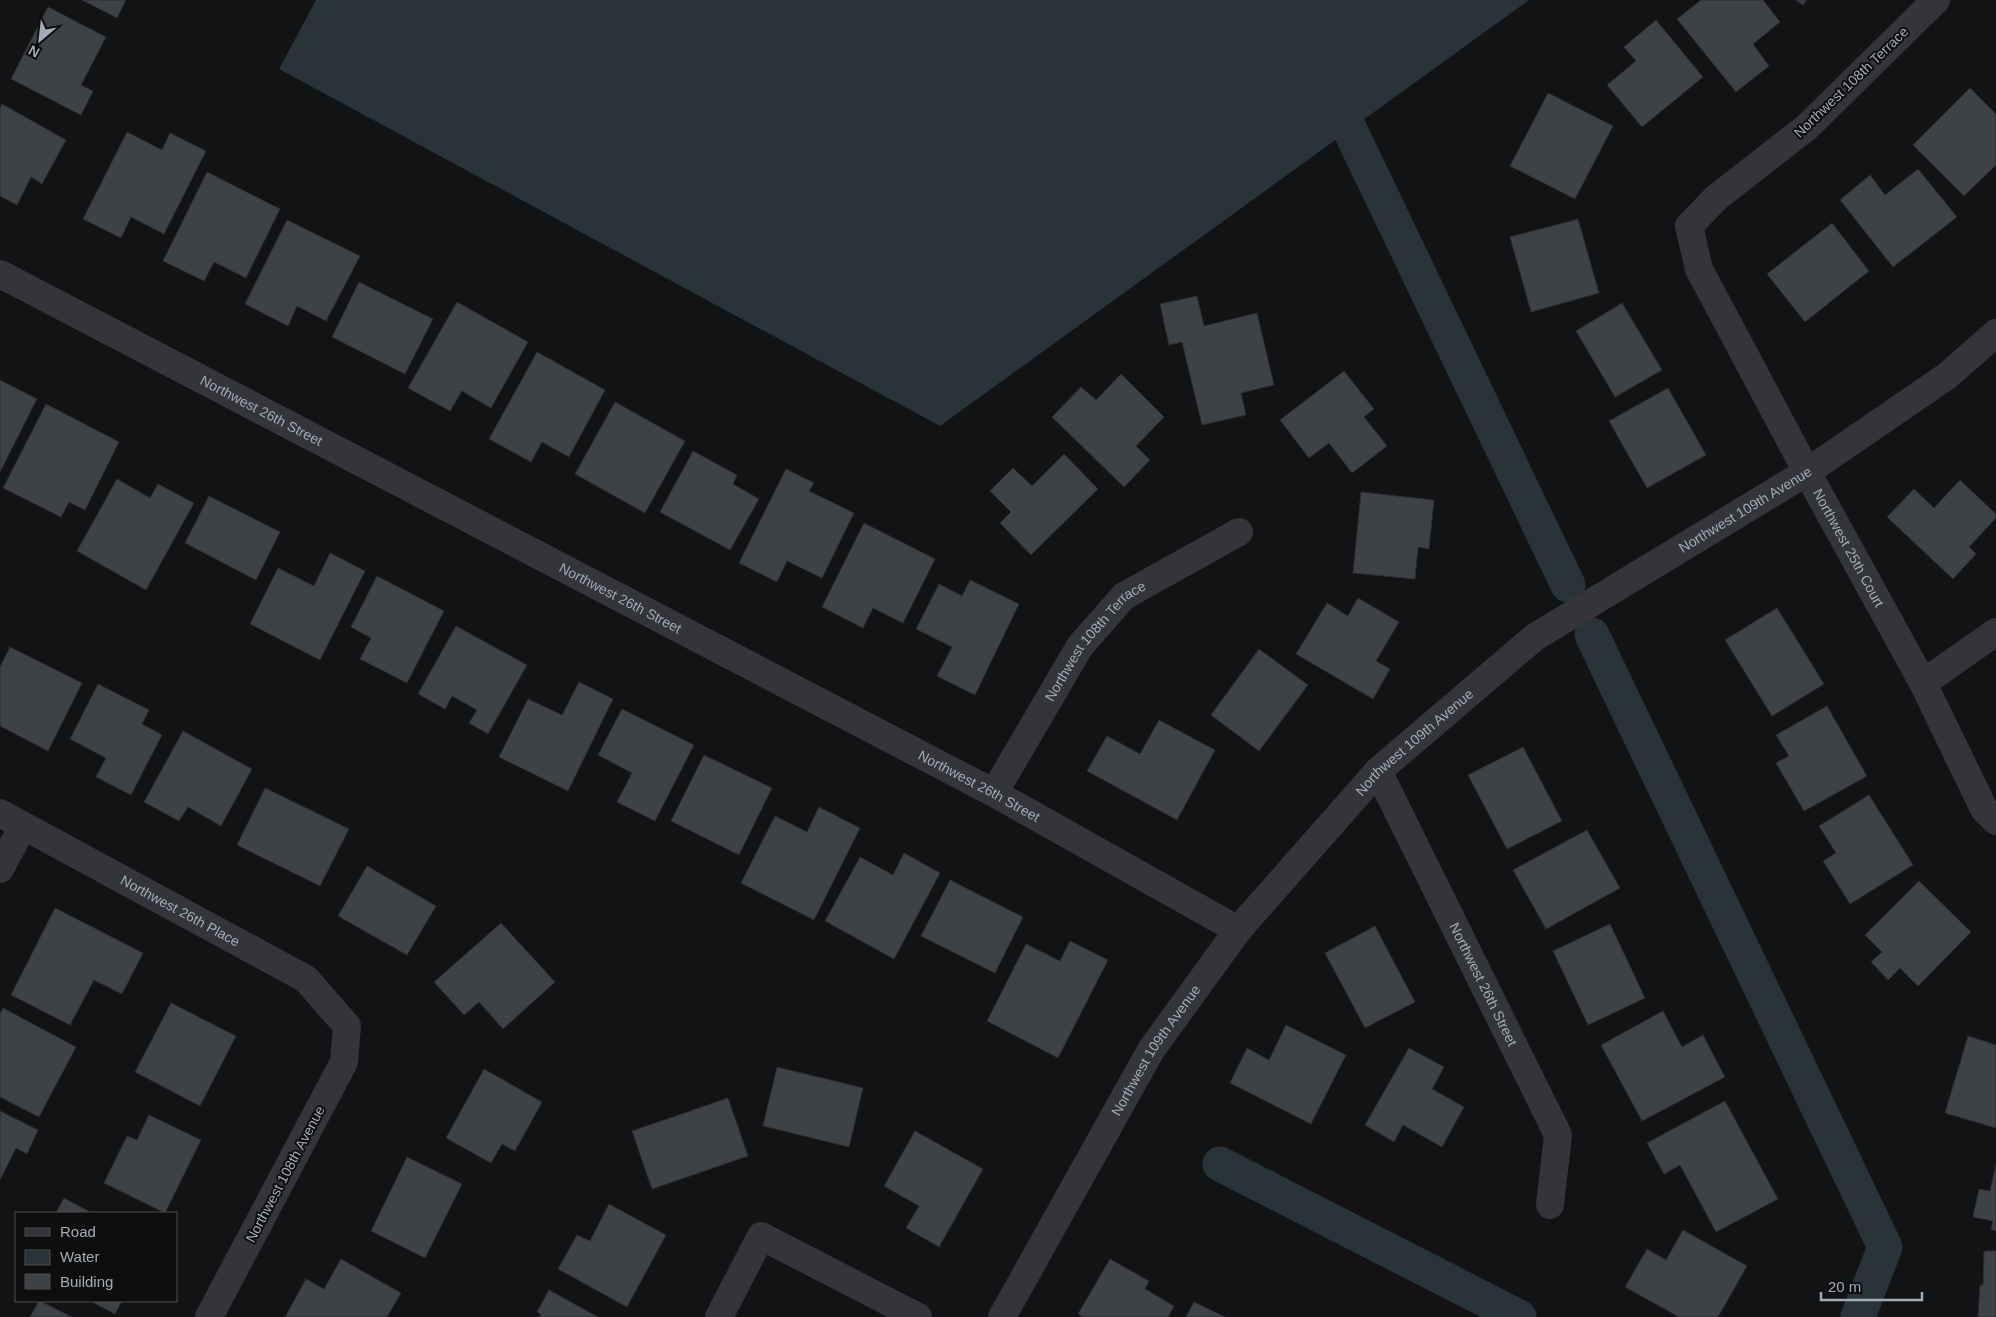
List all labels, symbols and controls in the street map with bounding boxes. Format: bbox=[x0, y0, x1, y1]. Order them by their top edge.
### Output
north arrow bbox=[15, 15, 65, 65]
street label: Northwest 108th Terrace bbox=[1791, 23, 1911, 141]
text: N bbox=[26, 42, 42, 61]
street label: Northwest 26th Street bbox=[198, 372, 325, 449]
street label: Northwest 109th Avenue bbox=[1676, 463, 1815, 556]
street label: Northwest 25th Court bbox=[1810, 486, 1888, 610]
street label: Northwest 26th Street bbox=[557, 560, 684, 636]
street label: Northwest 108th Terrace bbox=[1042, 578, 1148, 704]
street label: Northwest 109th Avenue bbox=[1352, 685, 1476, 799]
street label: Northwest 26th Street bbox=[916, 747, 1043, 825]
street label: Northwest 26th Place bbox=[118, 872, 243, 950]
street label: Northwest 26th Street bbox=[1446, 920, 1521, 1049]
street label: Northwest 109th Avenue bbox=[1108, 982, 1204, 1119]
street label: Northwest 108th Avenue bbox=[242, 1103, 328, 1245]
legend bbox=[15, 1212, 178, 1302]
text: Road bbox=[60, 1223, 96, 1240]
text: Water bbox=[60, 1248, 99, 1265]
scale bar bbox=[1821, 1270, 1922, 1302]
text: Building bbox=[60, 1273, 113, 1290]
text: 20 m bbox=[1828, 1278, 1861, 1295]

